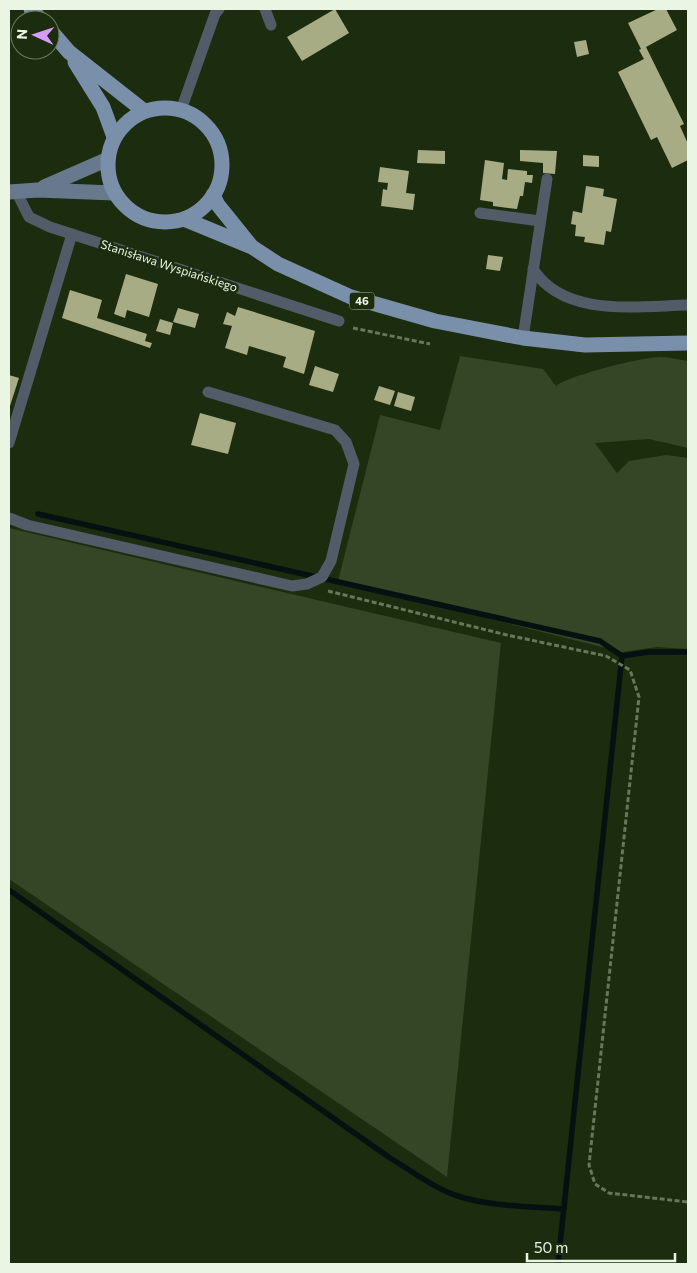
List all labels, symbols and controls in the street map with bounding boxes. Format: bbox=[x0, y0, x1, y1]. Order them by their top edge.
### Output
north arrow bbox=[10, 10, 60, 60]
text: N bbox=[13, 29, 30, 40]
street label: Stanisława Wyspiańskiego bbox=[99, 236, 240, 294]
road number: 46 bbox=[350, 292, 374, 310]
scale bar bbox=[527, 1230, 674, 1262]
text: 50 m bbox=[534, 1238, 568, 1256]

